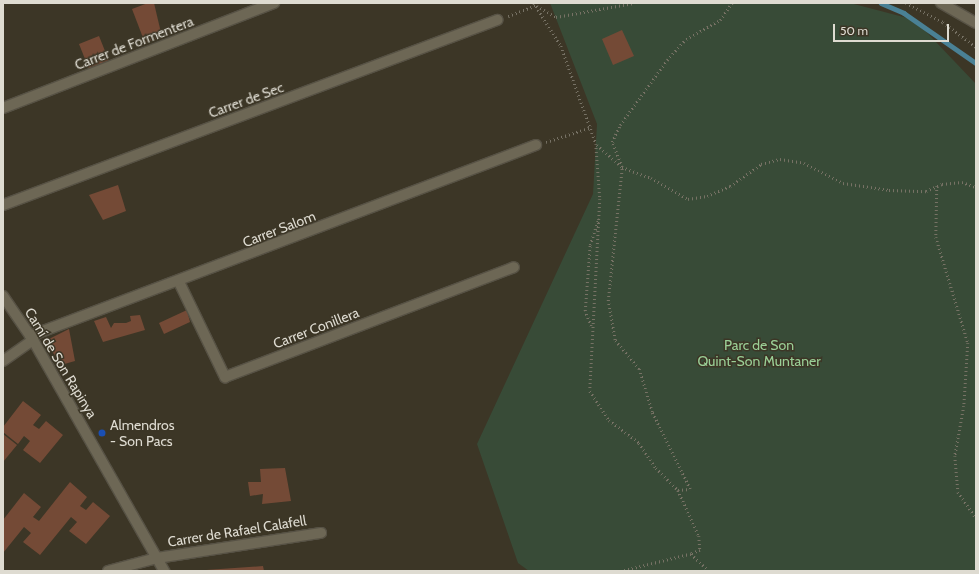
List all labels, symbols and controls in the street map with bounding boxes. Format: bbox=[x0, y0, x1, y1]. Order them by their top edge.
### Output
street label: Carrer de Formentera bbox=[72, 13, 196, 73]
scale bar bbox=[835, 16, 951, 42]
text: 50 m bbox=[840, 23, 868, 38]
street label: Carrer de Sec bbox=[206, 79, 286, 121]
street label: Carrer Salom bbox=[240, 207, 318, 251]
street label: Carrer Conillera bbox=[271, 304, 361, 352]
street label: Camí de Son Rapinya bbox=[21, 305, 101, 421]
park label: Parc de Son Quint-Son Muntaner bbox=[697, 337, 821, 370]
place label: Almendros - Son Pacs bbox=[110, 417, 175, 450]
marker: Almendros - Son Pacs bbox=[97, 428, 107, 438]
street label: Carrer de Rafael Calafell bbox=[166, 512, 308, 550]

